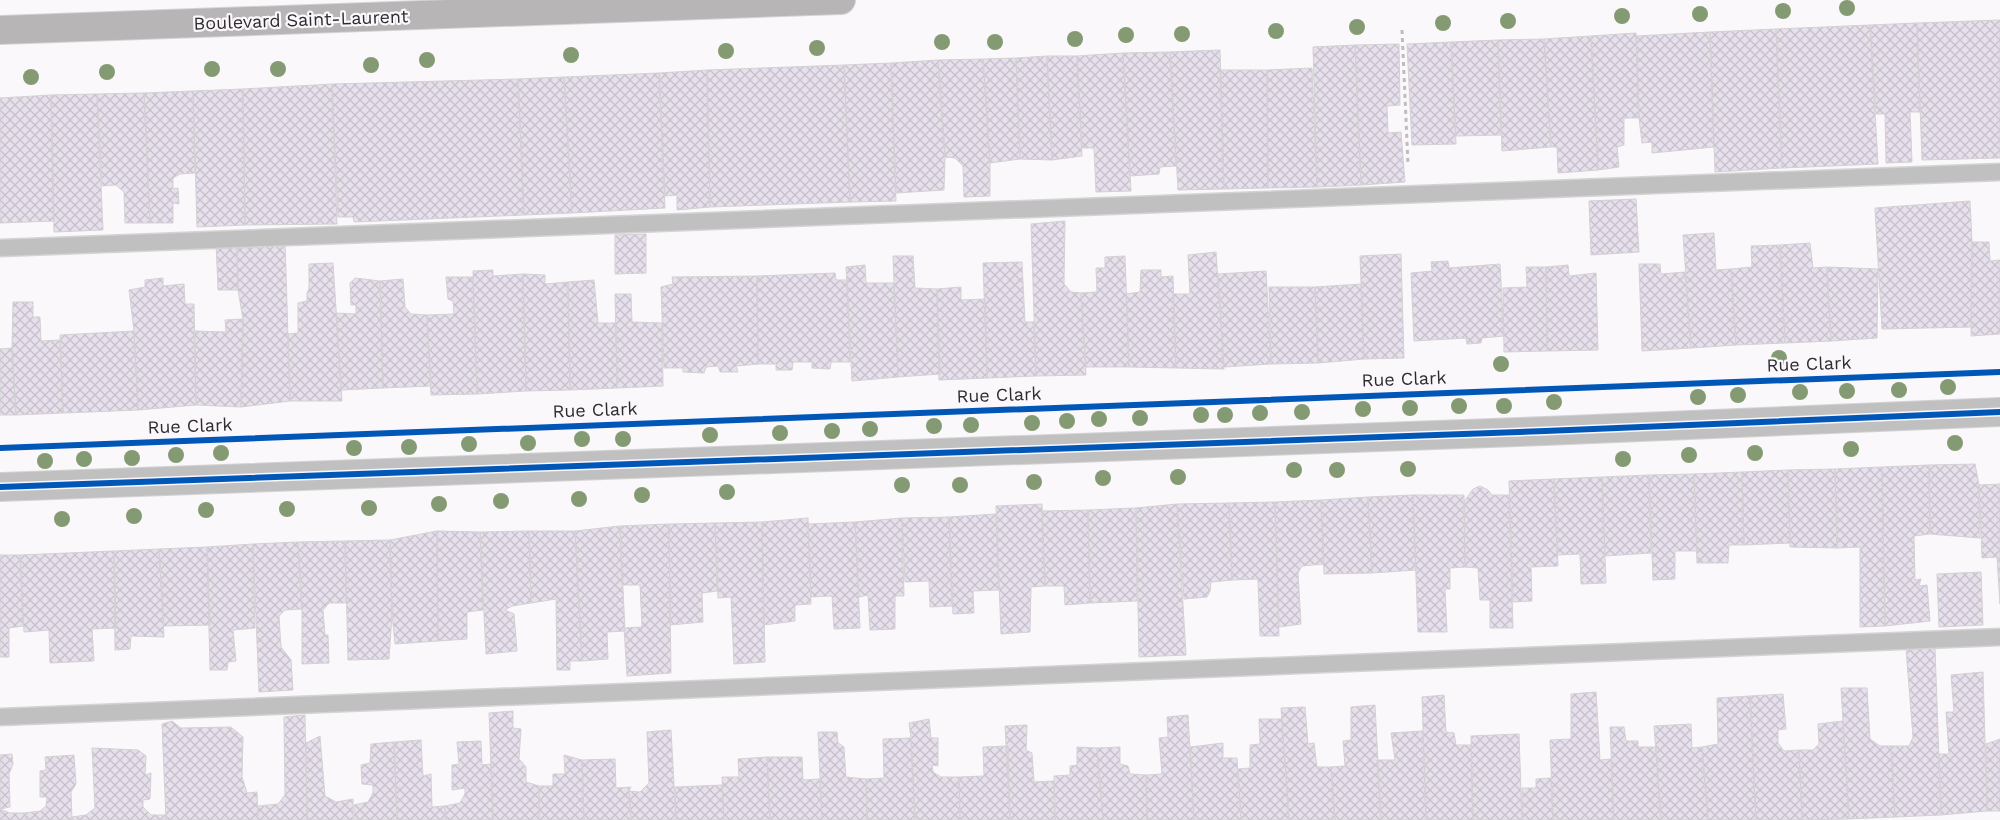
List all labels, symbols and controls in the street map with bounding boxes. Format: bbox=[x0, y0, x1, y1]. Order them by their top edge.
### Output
street label: Boulevard Saint-Laurent bbox=[193, 5, 409, 34]
street label: Rue Clark bbox=[1766, 352, 1852, 375]
street label: Rue Clark bbox=[1361, 367, 1447, 390]
street label: Rue Clark bbox=[956, 383, 1042, 406]
street label: Rue Clark bbox=[552, 398, 638, 421]
street label: Rue Clark bbox=[147, 414, 233, 437]

